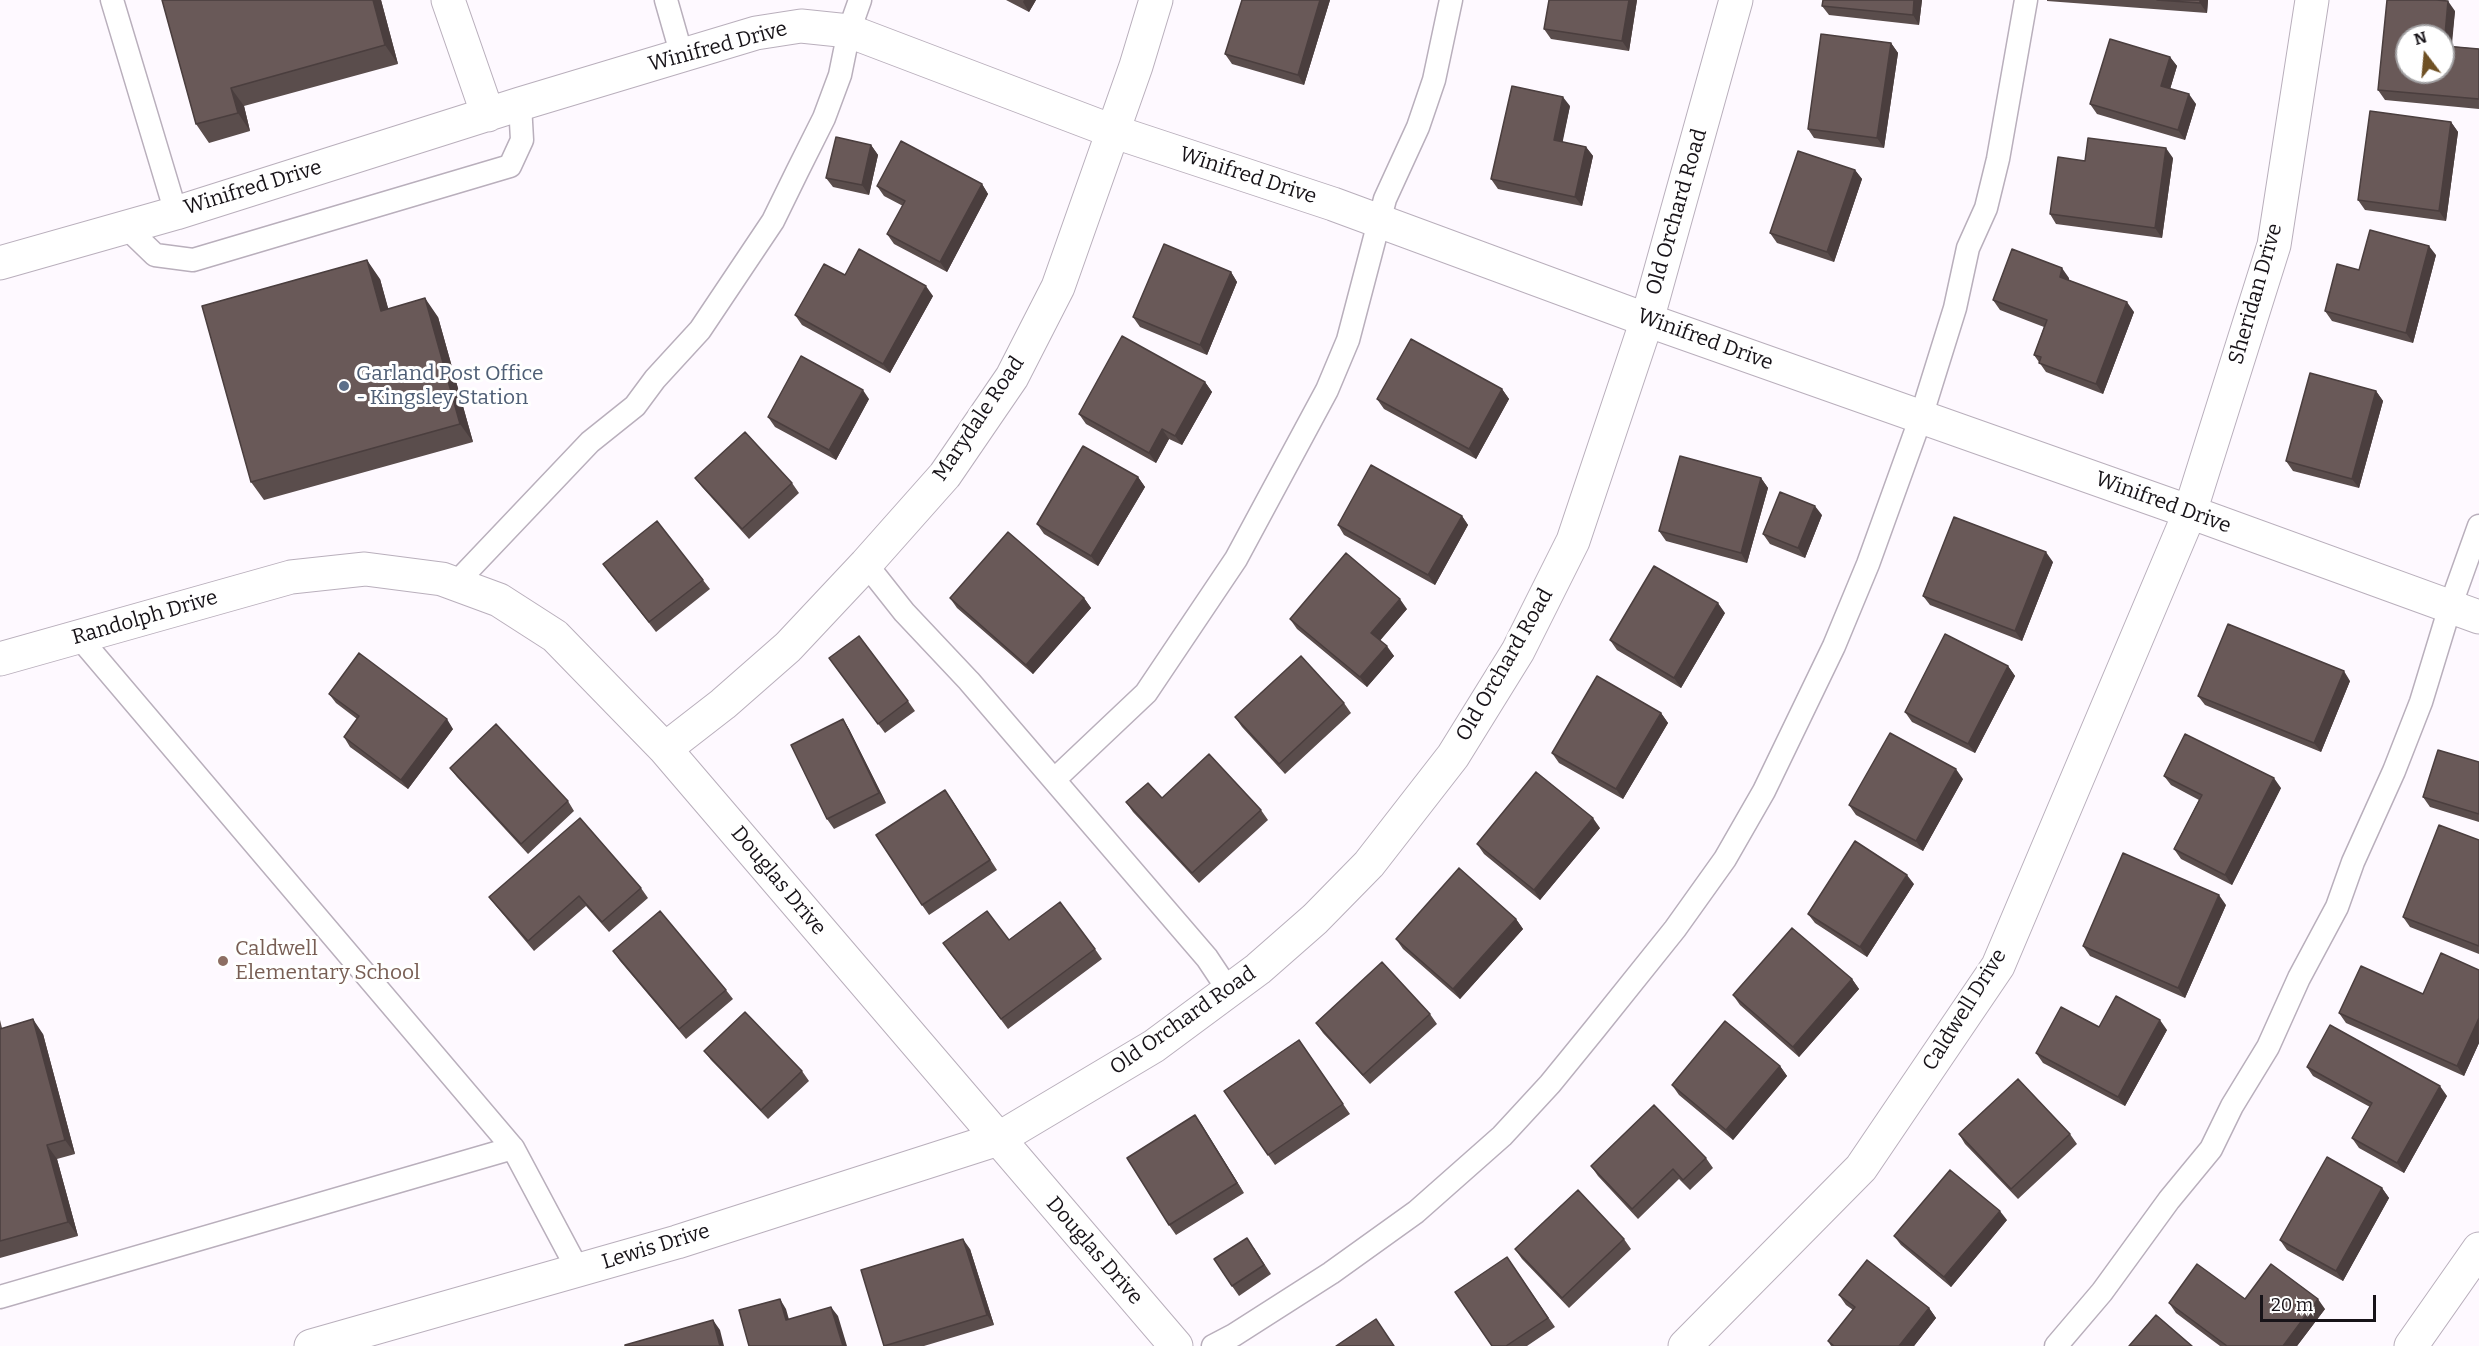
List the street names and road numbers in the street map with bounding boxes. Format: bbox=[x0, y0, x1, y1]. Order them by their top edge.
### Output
street label: Winifred Drive bbox=[646, 16, 790, 78]
street label: Old Orchard Road bbox=[1641, 126, 1713, 298]
street label: Winifred Drive bbox=[1176, 142, 1320, 210]
street label: Winifred Drive bbox=[181, 155, 325, 221]
street label: Sheridan Drive bbox=[2224, 221, 2288, 367]
street label: Winifred Drive bbox=[1634, 304, 1776, 376]
street label: Marydale Road bbox=[928, 352, 1030, 486]
street label: Winifred Drive bbox=[2092, 467, 2234, 539]
street label: Old Orchard Road bbox=[1451, 584, 1559, 746]
street label: Randolph Drive bbox=[69, 585, 221, 651]
street label: Douglas Drive bbox=[725, 821, 831, 941]
street label: Caldwell Drive bbox=[1918, 945, 2012, 1075]
street label: Old Orchard Road bbox=[1105, 961, 1261, 1081]
street label: Douglas Drive bbox=[1040, 1192, 1148, 1310]
street label: Lewis Drive bbox=[599, 1219, 713, 1275]

